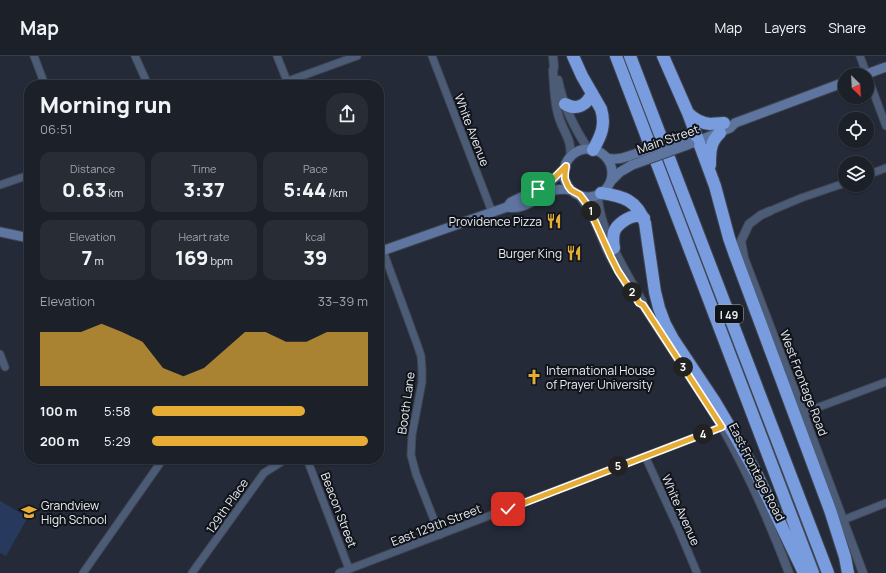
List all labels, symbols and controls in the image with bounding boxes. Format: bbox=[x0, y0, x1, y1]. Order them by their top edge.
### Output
text: Map bbox=[20, 15, 59, 41]
text: Map bbox=[714, 18, 742, 37]
text: Layers bbox=[764, 18, 806, 37]
text: Share bbox=[828, 18, 866, 37]
north arrow bbox=[838, 68, 874, 104]
map controls bbox=[838, 68, 874, 192]
text: Morning run bbox=[40, 90, 171, 120]
street label: White Avenue bbox=[450, 91, 494, 169]
button: share bbox=[326, 93, 368, 135]
button: locate bbox=[838, 112, 874, 148]
text: 06:51 bbox=[40, 120, 72, 138]
street label: Main Street bbox=[635, 120, 701, 158]
button: layers bbox=[838, 156, 874, 192]
text: Distance bbox=[70, 161, 115, 176]
text: Time bbox=[192, 161, 216, 176]
text: Pace bbox=[303, 161, 328, 176]
pin bbox=[521, 172, 555, 206]
text: 0.63 bbox=[62, 176, 106, 203]
text: 3:37 bbox=[183, 176, 225, 203]
text: 5:44 bbox=[283, 176, 326, 203]
icon: arrive bbox=[527, 178, 549, 200]
text: km bbox=[106, 185, 123, 200]
text: /km bbox=[326, 185, 348, 200]
pin: 1 bbox=[581, 201, 601, 221]
text: 1 bbox=[589, 203, 593, 218]
restaurant icon: Providence Pizza bbox=[545, 212, 563, 230]
place label: Providence Pizza bbox=[449, 213, 542, 230]
text: Elevation bbox=[69, 229, 116, 244]
text: Heart rate bbox=[178, 229, 230, 244]
text: kcal bbox=[305, 229, 325, 244]
text: 7 bbox=[81, 244, 92, 271]
text: 169 bbox=[175, 244, 208, 271]
text: 39 bbox=[303, 244, 327, 271]
restaurant icon: Burger King bbox=[565, 244, 583, 262]
place label: Burger King bbox=[498, 245, 562, 262]
text: m bbox=[92, 253, 104, 268]
text: bpm bbox=[208, 253, 233, 268]
pin: 2 bbox=[622, 282, 642, 302]
text: 2 bbox=[629, 284, 635, 299]
text: Elevation bbox=[40, 292, 95, 310]
text: 33–39 m bbox=[318, 292, 368, 310]
road number: I 49 bbox=[715, 305, 743, 323]
street label: West Frontage Road bbox=[776, 328, 832, 438]
pin: 3 bbox=[673, 357, 693, 377]
text: 3 bbox=[680, 359, 686, 374]
place label: International House of Prayer University bbox=[546, 362, 655, 393]
church icon: International House of Prayer University bbox=[525, 368, 543, 386]
street label: Booth Lane bbox=[393, 371, 419, 435]
text: 100 m bbox=[40, 402, 77, 420]
text: 5:58 bbox=[104, 402, 130, 420]
street label: East Frontage Road bbox=[725, 420, 789, 524]
pin: 4 bbox=[693, 424, 713, 444]
text: 4 bbox=[700, 426, 706, 441]
text: 200 m bbox=[40, 432, 79, 450]
text: 5:29 bbox=[104, 432, 131, 450]
pin: 5 bbox=[608, 456, 628, 476]
text: 5 bbox=[615, 458, 621, 473]
street label: Beacon Street bbox=[317, 470, 361, 550]
street label: White Avenue bbox=[658, 472, 704, 548]
street label: 129th Place bbox=[202, 475, 252, 537]
pin bbox=[491, 492, 525, 526]
place label: Grandview High School bbox=[41, 497, 107, 528]
icon: check bbox=[497, 498, 519, 520]
street label: East 129th Street bbox=[388, 500, 484, 550]
school or university icon: Grandview High School bbox=[20, 503, 38, 521]

